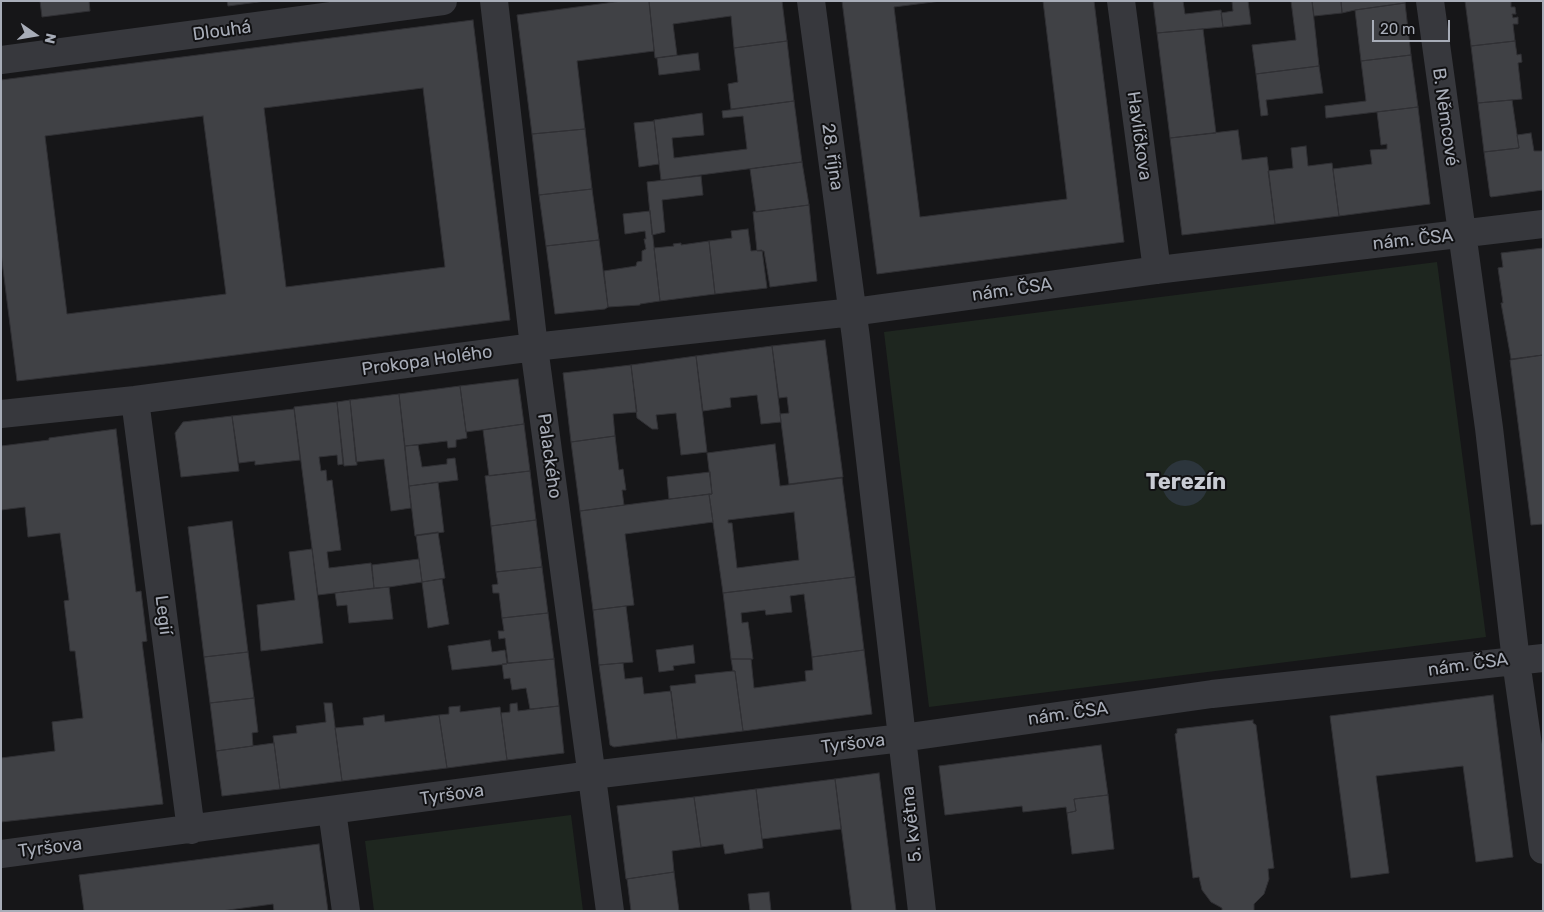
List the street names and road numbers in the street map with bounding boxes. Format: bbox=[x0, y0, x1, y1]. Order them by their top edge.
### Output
street label: Dlouhá bbox=[191, 16, 253, 46]
street label: B. Němcové bbox=[1427, 66, 1463, 168]
street label: Havlíčkova bbox=[1122, 90, 1156, 182]
street label: 28. října bbox=[817, 122, 847, 192]
street label: nám. ČSA bbox=[1372, 225, 1454, 255]
street label: nám. ČSA bbox=[970, 274, 1054, 306]
street label: Prokopa Holého bbox=[360, 341, 494, 381]
street label: Palackého bbox=[532, 412, 566, 500]
street label: Legií bbox=[150, 594, 176, 636]
street label: nám. ČSA bbox=[1426, 649, 1510, 681]
street label: nám. ČSA bbox=[1026, 698, 1110, 730]
street label: Tyršova bbox=[820, 729, 886, 759]
street label: Tyršova bbox=[419, 780, 485, 810]
street label: 5. května bbox=[897, 785, 927, 863]
street label: Tyršova bbox=[17, 833, 83, 863]

